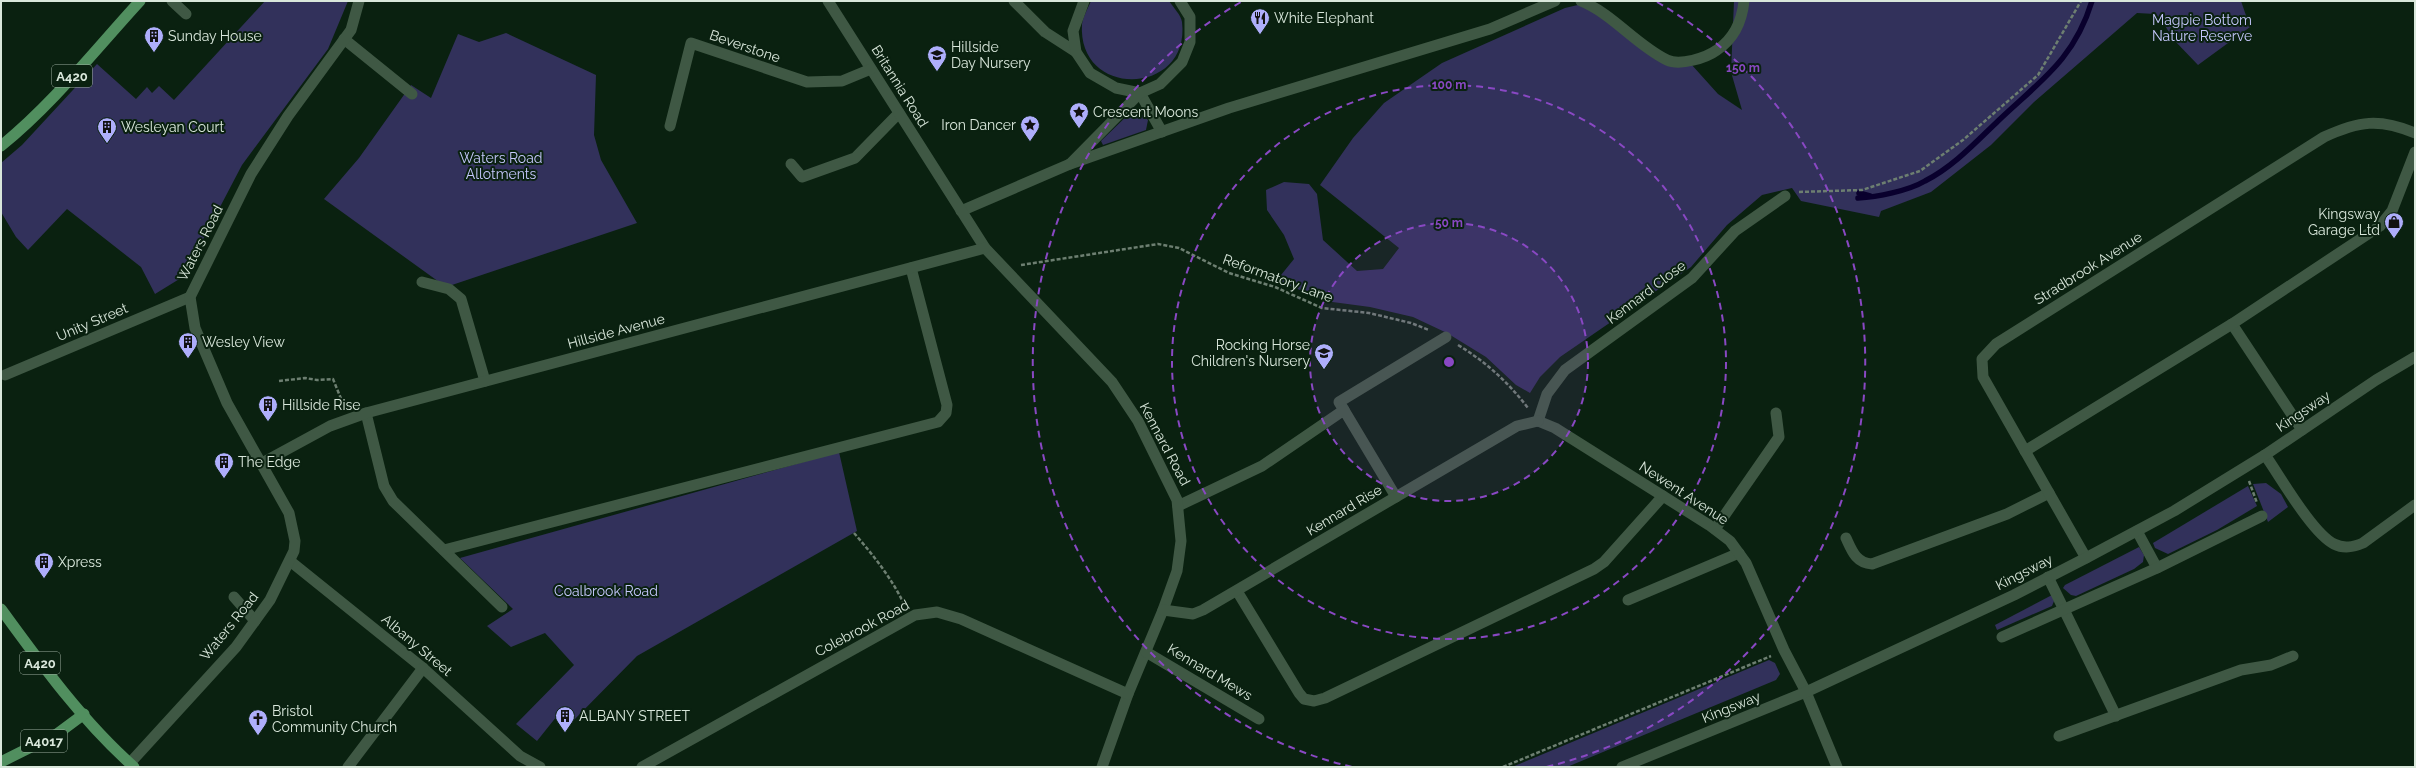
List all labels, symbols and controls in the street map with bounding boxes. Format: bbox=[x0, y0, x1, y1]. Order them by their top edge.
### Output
restaurant icon: White Elephant bbox=[1249, 7, 1271, 35]
place label: White Elephant bbox=[1274, 10, 1374, 26]
park label: Magpie Bottom Nature Reserve bbox=[2152, 12, 2252, 44]
building icon: Sunday House bbox=[143, 25, 165, 53]
street label: Beverstone bbox=[708, 26, 782, 66]
place label: Sunday House bbox=[168, 28, 262, 44]
place label: Hillside Day Nursery bbox=[951, 39, 1031, 71]
street label: Britannia Road bbox=[868, 42, 932, 130]
school or university icon: Hillside Day Nursery bbox=[926, 44, 948, 72]
text: 150 m bbox=[1726, 61, 1760, 75]
road number: A420 bbox=[52, 65, 92, 87]
text: 100 m bbox=[1432, 78, 1466, 92]
place icon: Crescent Moons bbox=[1068, 101, 1090, 129]
place label: Crescent Moons bbox=[1093, 104, 1198, 120]
place icon: Iron Dancer bbox=[1019, 114, 1041, 142]
building icon: Wesleyan Court bbox=[96, 116, 118, 144]
place label: Iron Dancer bbox=[941, 117, 1016, 133]
place label: Wesleyan Court bbox=[121, 119, 224, 135]
park label: Waters Road Allotments bbox=[459, 150, 543, 182]
street label: Waters Road bbox=[174, 202, 226, 284]
place label: Kingsway Garage Ltd bbox=[2308, 206, 2380, 238]
shop icon: Kingsway Garage Ltd bbox=[2383, 211, 2405, 239]
text: 50 m bbox=[1435, 216, 1463, 230]
street label: Stradbrook Avenue bbox=[2031, 228, 2145, 308]
street label: Reformatory Lane bbox=[1221, 251, 1335, 305]
street label: Kennard Close bbox=[1603, 257, 1689, 327]
street label: Unity Street bbox=[54, 300, 130, 344]
street label: Hillside Avenue bbox=[566, 310, 666, 352]
building icon: Wesley View bbox=[177, 331, 199, 359]
place label: Wesley View bbox=[202, 334, 285, 350]
place label: Rocking Horse Children's Nursery bbox=[1191, 337, 1310, 369]
school or university icon: Rocking Horse Children's Nursery bbox=[1313, 342, 1335, 370]
centre of rings bbox=[1442, 355, 1456, 369]
street label: Kingsway bbox=[2273, 387, 2333, 435]
building icon: Hillside Rise bbox=[257, 394, 279, 422]
place label: Hillside Rise bbox=[282, 397, 360, 413]
street label: Kennard Road bbox=[1136, 400, 1194, 488]
building icon: The Edge bbox=[213, 451, 235, 479]
place label: The Edge bbox=[238, 454, 300, 470]
street label: Newent Avenue bbox=[1636, 458, 1732, 528]
street label: Kennard Rise bbox=[1304, 481, 1384, 539]
building icon: Xpress bbox=[33, 551, 55, 579]
street label: Kingsway bbox=[1993, 551, 2055, 593]
place label: Xpress bbox=[58, 554, 102, 570]
park label: Coalbrook Road bbox=[554, 583, 658, 599]
street label: Waters Road bbox=[197, 589, 261, 663]
street label: Colebrook Road bbox=[812, 596, 912, 660]
street label: Albany Street bbox=[378, 611, 456, 679]
street label: Kennard Mews bbox=[1165, 640, 1255, 704]
road number: A420 bbox=[20, 652, 60, 674]
street label: Kingsway bbox=[1699, 688, 1763, 726]
place label: Bristol Community Church bbox=[272, 703, 397, 735]
building icon: ALBANY STREET bbox=[554, 705, 576, 733]
church icon: Bristol Community Church bbox=[247, 708, 269, 736]
place label: ALBANY STREET bbox=[579, 708, 690, 724]
road number: A4017 bbox=[21, 730, 67, 752]

